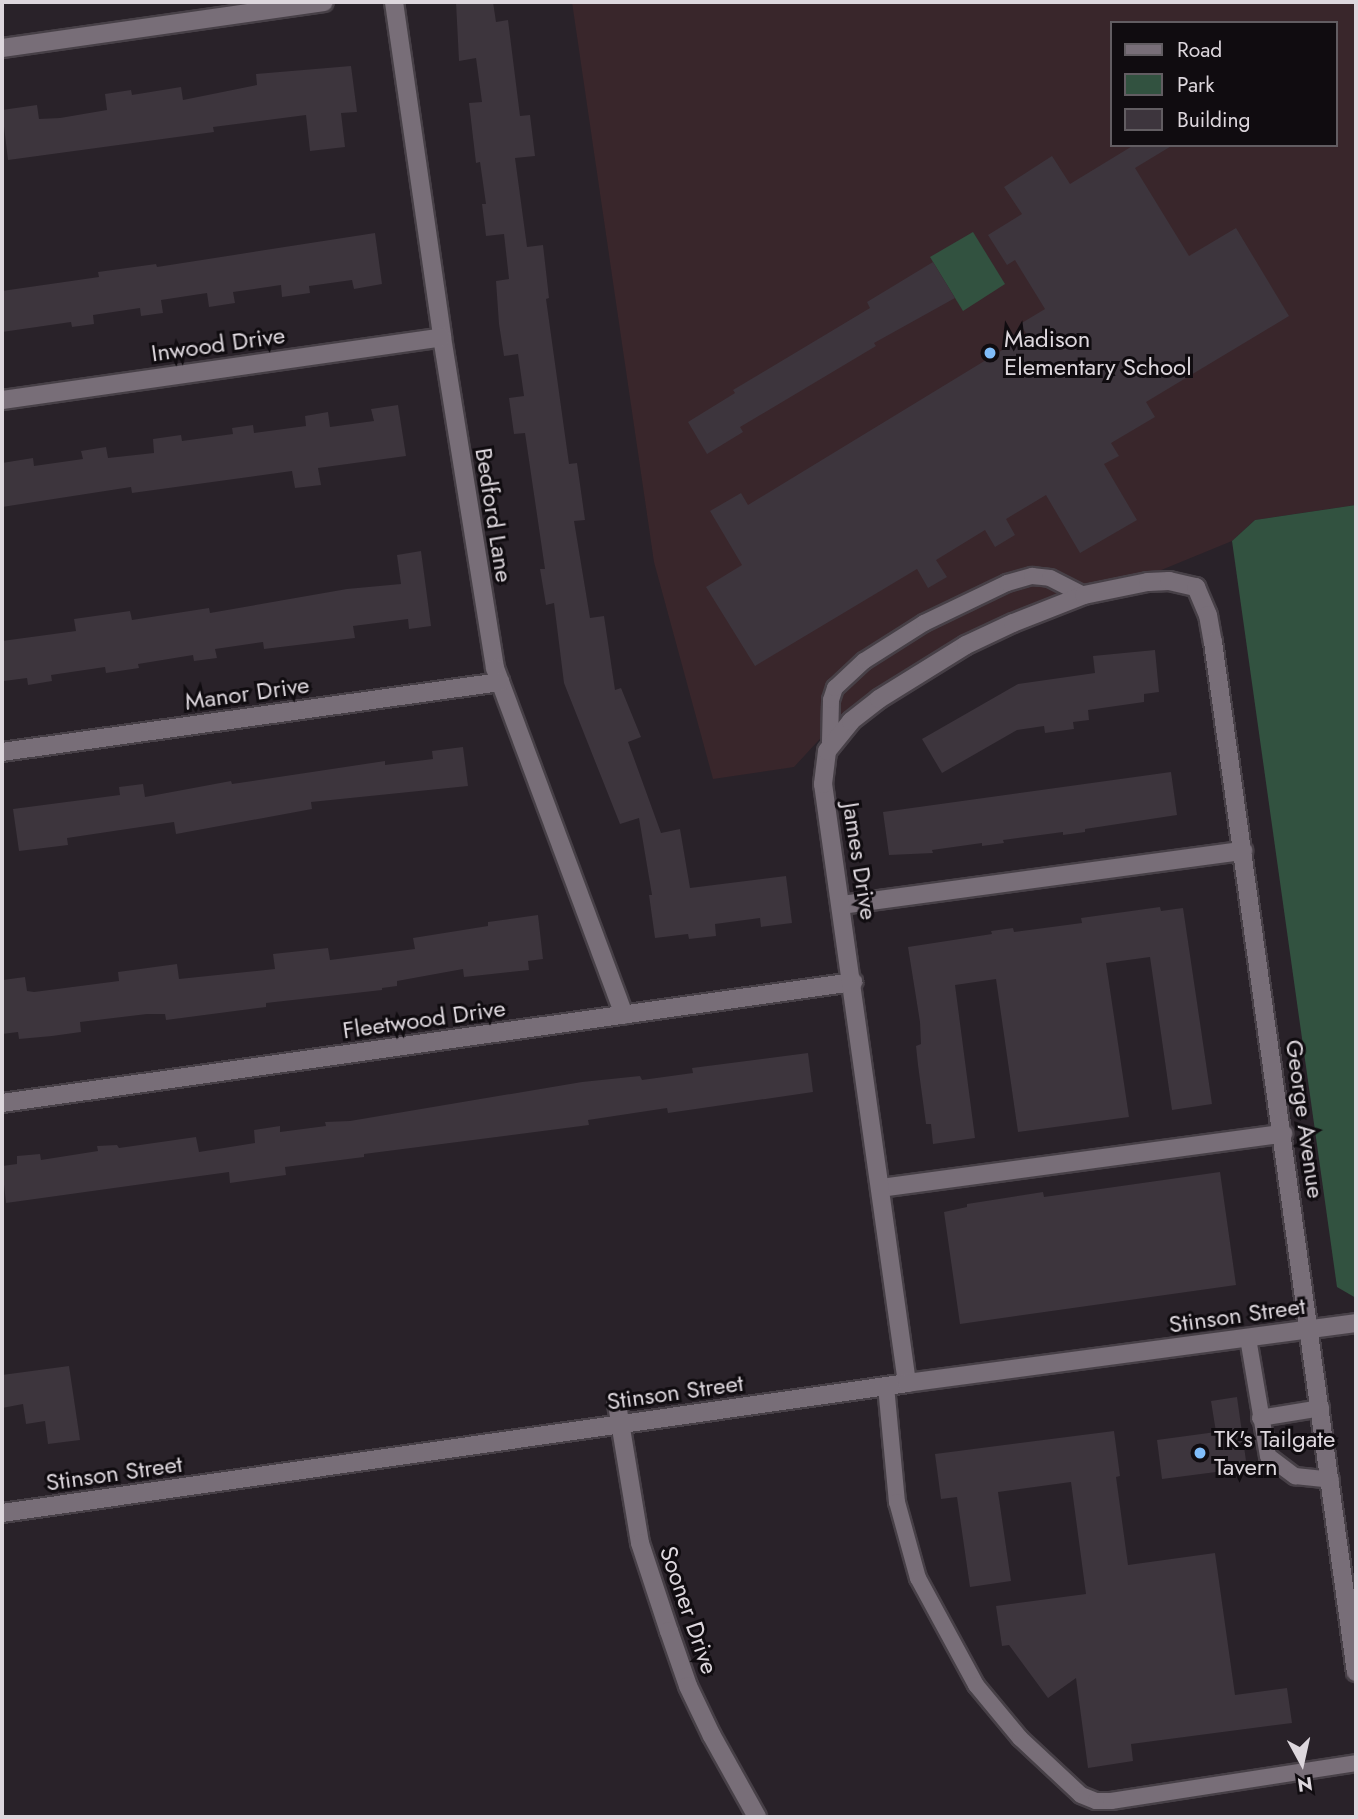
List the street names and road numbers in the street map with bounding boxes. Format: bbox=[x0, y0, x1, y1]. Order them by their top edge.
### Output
street label: Inwood Drive bbox=[149, 320, 287, 368]
street label: Bedford Lane bbox=[469, 446, 519, 584]
street label: Manor Drive bbox=[183, 670, 311, 716]
street label: James Drive bbox=[837, 800, 883, 922]
street label: Fleetwood Drive bbox=[341, 993, 507, 1045]
street label: George Avenue bbox=[1280, 1038, 1330, 1200]
street label: Stinson Street bbox=[1167, 1291, 1307, 1339]
street label: Stinson Street bbox=[605, 1368, 745, 1416]
street label: Stinson Street bbox=[44, 1449, 184, 1497]
street label: Sooner Drive bbox=[654, 1542, 724, 1678]

